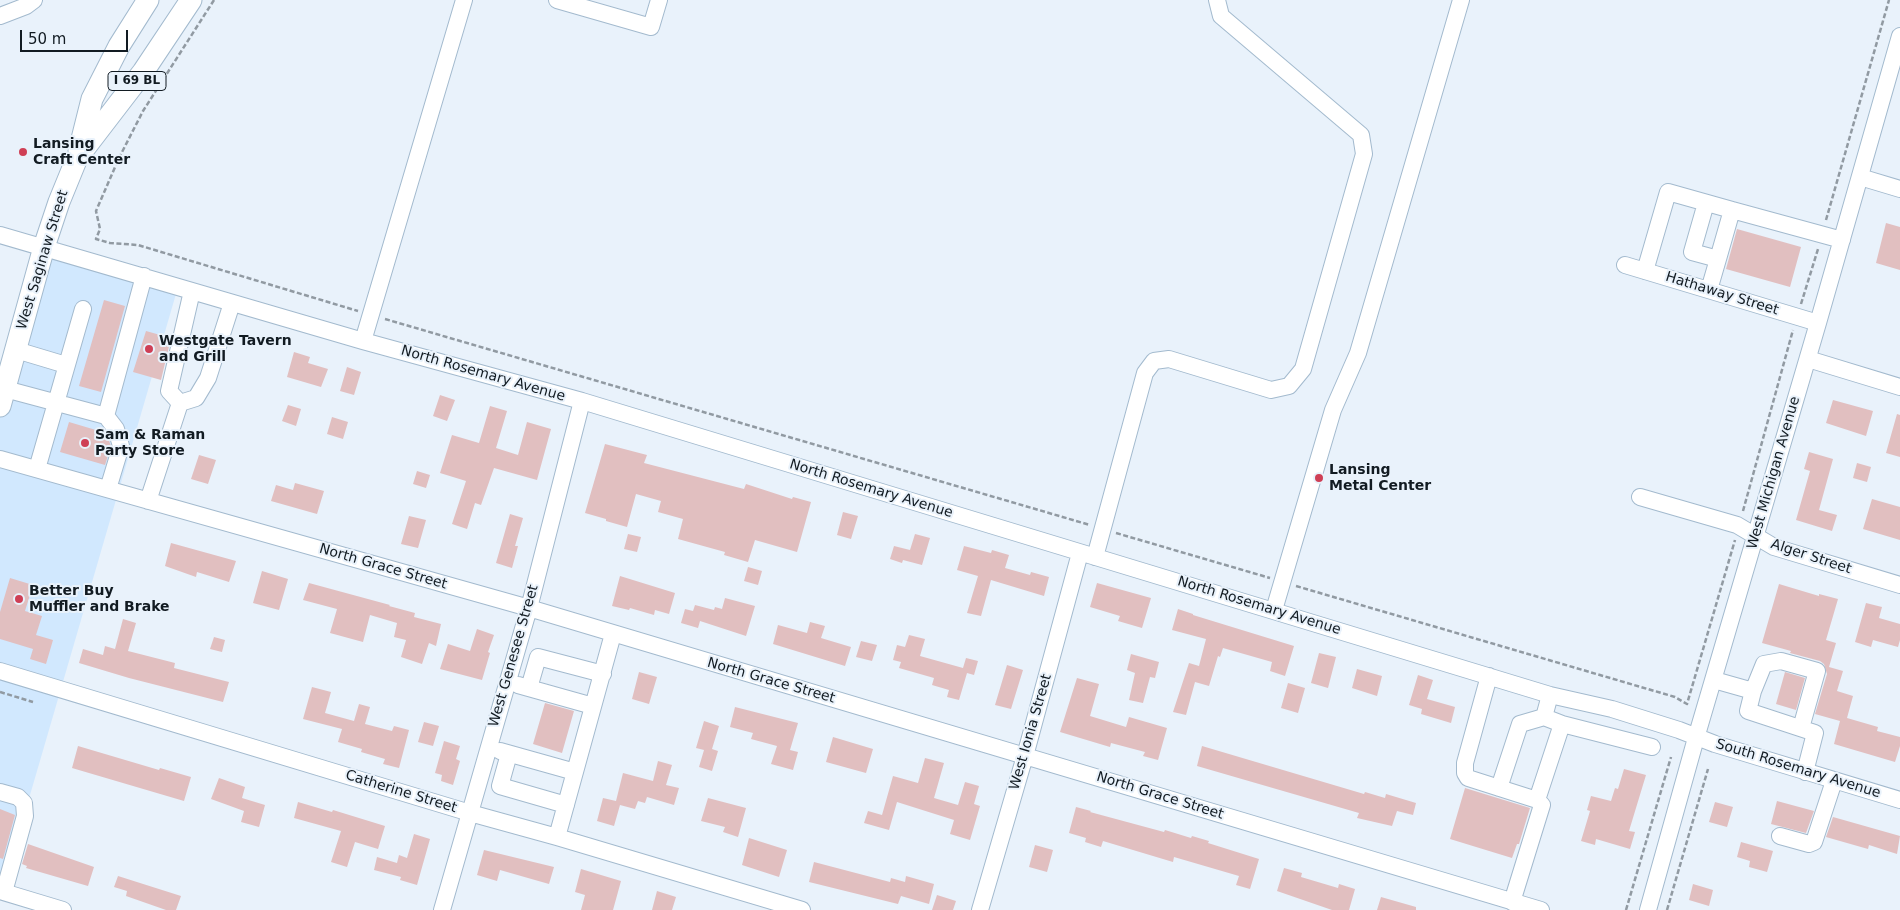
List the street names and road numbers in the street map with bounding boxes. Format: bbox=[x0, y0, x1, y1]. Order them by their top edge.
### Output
road number: I 69 BL bbox=[108, 72, 166, 90]
street label: West Saginaw Street bbox=[14, 188, 72, 332]
street label: Hathaway Street bbox=[1663, 269, 1781, 319]
street label: North Rosemary Avenue bbox=[399, 343, 567, 405]
street label: West Michigan Avenue bbox=[1744, 395, 1804, 551]
street label: North Rosemary Avenue bbox=[787, 456, 955, 522]
street label: Alger Street bbox=[1769, 536, 1853, 578]
street label: North Grace Street bbox=[317, 541, 449, 593]
street label: North Rosemary Avenue bbox=[1175, 573, 1343, 639]
street label: West Genesee Street bbox=[486, 583, 542, 729]
street label: North Grace Street bbox=[705, 655, 837, 707]
street label: West Ionia Street bbox=[1006, 672, 1056, 792]
street label: South Rosemary Avenue bbox=[1714, 736, 1882, 802]
street label: Catherine Street bbox=[343, 767, 459, 817]
street label: North Grace Street bbox=[1094, 769, 1226, 823]

